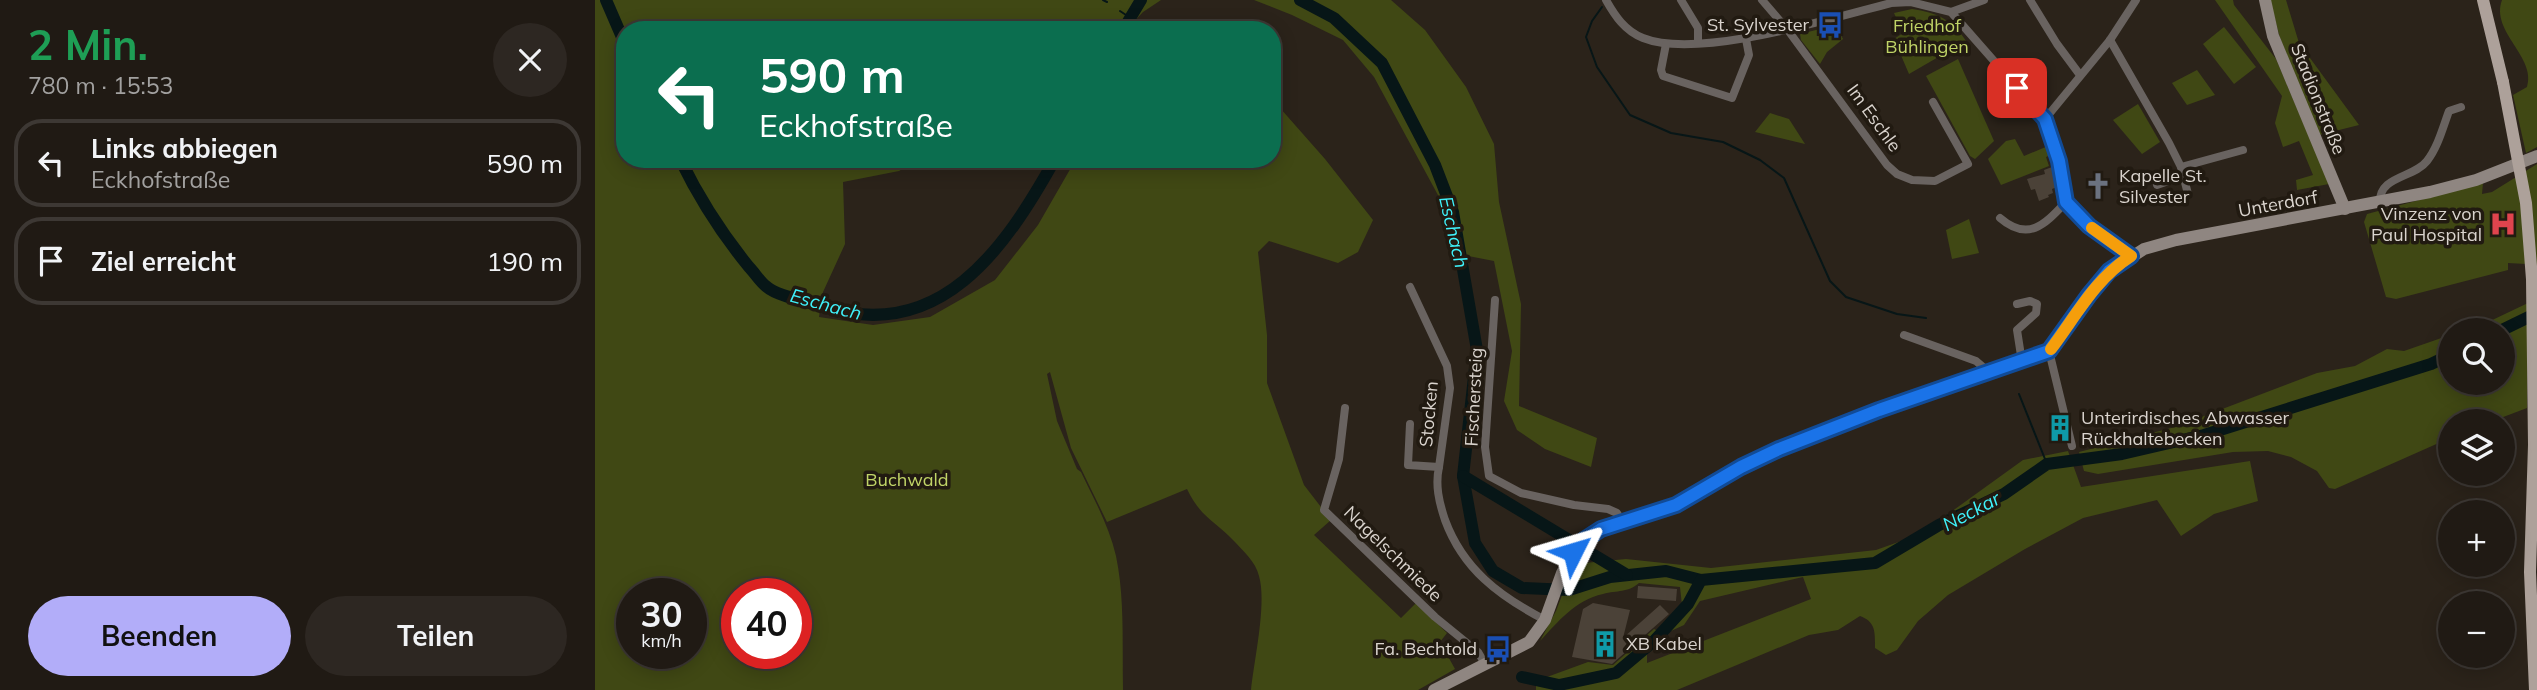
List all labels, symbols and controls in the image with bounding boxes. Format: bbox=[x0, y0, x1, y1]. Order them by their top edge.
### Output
bus stop icon: St. Sylvester bbox=[1815, 10, 1845, 40]
place label: St. Sylvester bbox=[1707, 13, 1809, 36]
park label: Friedhof Bühlingen bbox=[1885, 14, 1969, 58]
text: 2 Min. bbox=[28, 18, 148, 71]
button: close bbox=[493, 23, 567, 97]
street label: Stadionstraße bbox=[2286, 40, 2351, 158]
text: 590 m bbox=[759, 44, 905, 105]
icon: left bbox=[644, 49, 735, 140]
pin bbox=[1987, 58, 2047, 118]
icon: arrive bbox=[1998, 69, 2036, 107]
text: 780 m · 15:53 bbox=[28, 71, 173, 100]
street label: Im Eschle bbox=[1842, 79, 1907, 156]
text: Eckhofstraße bbox=[759, 105, 953, 145]
text: Links abbiegen bbox=[91, 132, 278, 165]
icon: left bbox=[32, 144, 70, 182]
text: 590 m bbox=[487, 147, 563, 180]
place label: Kapelle St. Silvester bbox=[2119, 164, 2207, 208]
text: Eckhofstraße bbox=[91, 165, 230, 194]
church icon: Kapelle St. Silvester bbox=[2083, 171, 2113, 201]
street label: Unterdorf bbox=[2236, 185, 2320, 222]
water label: Eschach bbox=[1434, 194, 1474, 270]
place label: Vinzenz von Paul Hospital bbox=[2371, 202, 2482, 246]
hospital icon: Vinzenz von Paul Hospital bbox=[2488, 209, 2518, 239]
icon: arrive bbox=[32, 242, 70, 280]
text: Ziel erreicht bbox=[91, 245, 236, 278]
text: 190 m bbox=[487, 245, 563, 278]
water label: Eschach bbox=[788, 283, 864, 325]
map controls bbox=[2438, 318, 2515, 668]
button: search bbox=[2438, 318, 2515, 395]
street label: Fischersteig bbox=[1459, 347, 1488, 447]
street label: Stocken bbox=[1414, 380, 1443, 448]
place label: Unterirdisches Abwasser Rückhaltebecken bbox=[2081, 406, 2290, 450]
button: layers bbox=[2438, 409, 2515, 486]
building icon: Unterirdisches Abwasser Rückhaltebecken bbox=[2045, 413, 2075, 443]
park label: Buchwald bbox=[865, 468, 949, 491]
water label: Neckar bbox=[1938, 485, 2005, 536]
button: + bbox=[2438, 500, 2515, 577]
street label: Nagelschmiede bbox=[1339, 501, 1447, 606]
position arrow bbox=[1536, 515, 1610, 589]
speed limit sign: 40 bbox=[721, 578, 812, 669]
button: − bbox=[2438, 591, 2515, 668]
text: 30 bbox=[640, 592, 683, 636]
button: Beenden bbox=[28, 596, 291, 676]
button: Teilen bbox=[305, 596, 567, 676]
text: km/h bbox=[641, 629, 682, 652]
building icon: XB Kabel bbox=[1590, 629, 1620, 659]
place label: XB Kabel bbox=[1626, 632, 1702, 655]
bus stop icon: Fa. Bechtold bbox=[1483, 634, 1513, 664]
place label: Fa. Bechtold bbox=[1375, 637, 1477, 660]

